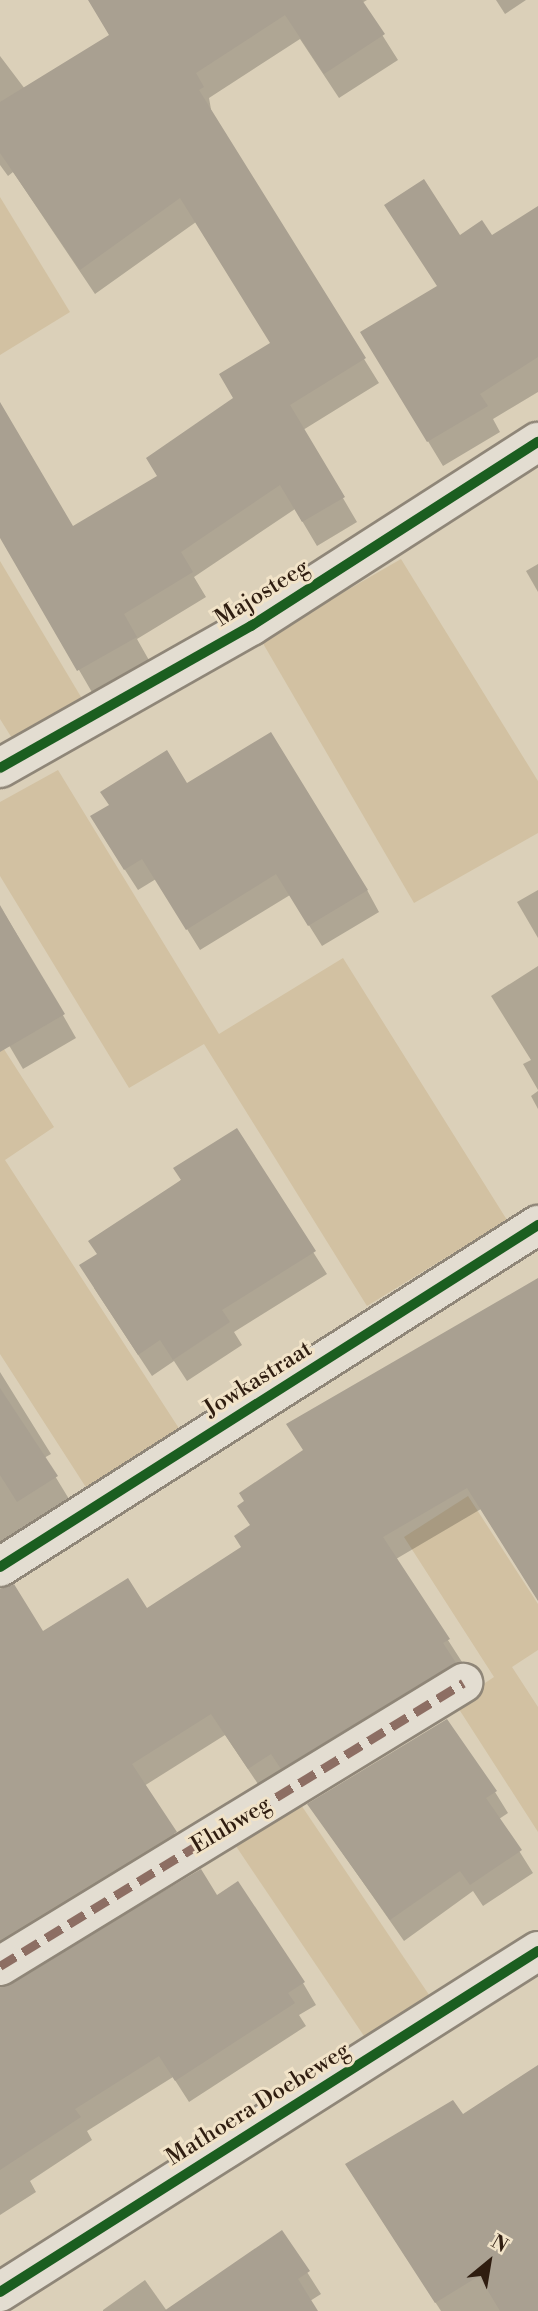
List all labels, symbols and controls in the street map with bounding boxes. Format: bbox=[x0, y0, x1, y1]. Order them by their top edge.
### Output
street label: Majosteeg bbox=[210, 553, 314, 633]
street label: Jowkastraat bbox=[199, 1335, 317, 1423]
street label: Elubweg bbox=[186, 1791, 276, 1859]
street label: Mathoera Doebeweg bbox=[161, 2036, 355, 2172]
north arrow bbox=[454, 2227, 524, 2297]
text: N bbox=[487, 2230, 512, 2258]

